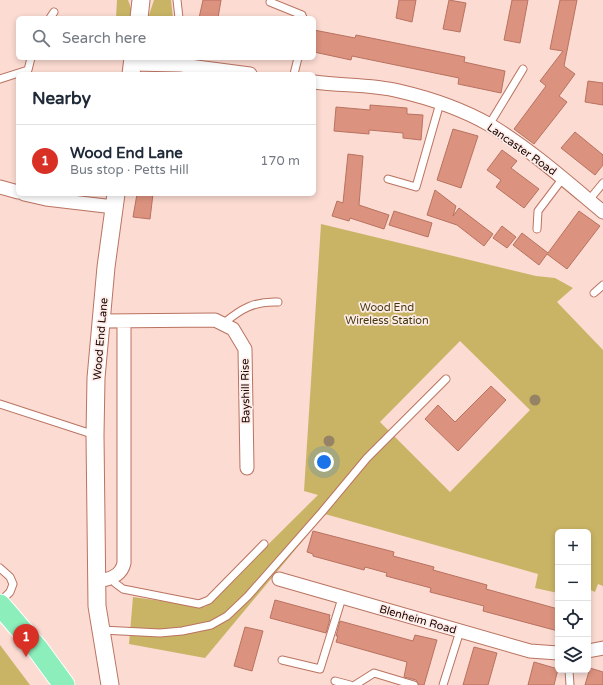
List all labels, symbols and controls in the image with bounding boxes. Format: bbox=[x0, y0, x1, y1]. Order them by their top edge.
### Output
search box bbox=[16, 16, 316, 60]
icon: search bbox=[30, 27, 52, 49]
text: Search here bbox=[62, 29, 146, 47]
text: Nearby bbox=[32, 88, 91, 109]
street label: Lancaster Road bbox=[485, 121, 559, 178]
text: Wood End Lane bbox=[70, 144, 183, 162]
text: 1 bbox=[41, 153, 49, 169]
text: 170 m bbox=[260, 153, 300, 169]
text: Bus stop · Petts Hill bbox=[70, 162, 189, 178]
street label: Wood End Lane bbox=[90, 297, 111, 381]
park label: Wood End Wireless Station bbox=[345, 301, 429, 327]
street label: Bayshill Rise bbox=[238, 359, 253, 423]
your location bbox=[314, 452, 334, 472]
map controls bbox=[555, 529, 591, 673]
button: + bbox=[555, 529, 591, 565]
button: − bbox=[555, 565, 591, 601]
button: locate bbox=[555, 601, 591, 637]
street label: Blenheim Road bbox=[378, 602, 458, 637]
pin: 1 bbox=[13, 624, 39, 657]
button: layers bbox=[555, 637, 591, 673]

